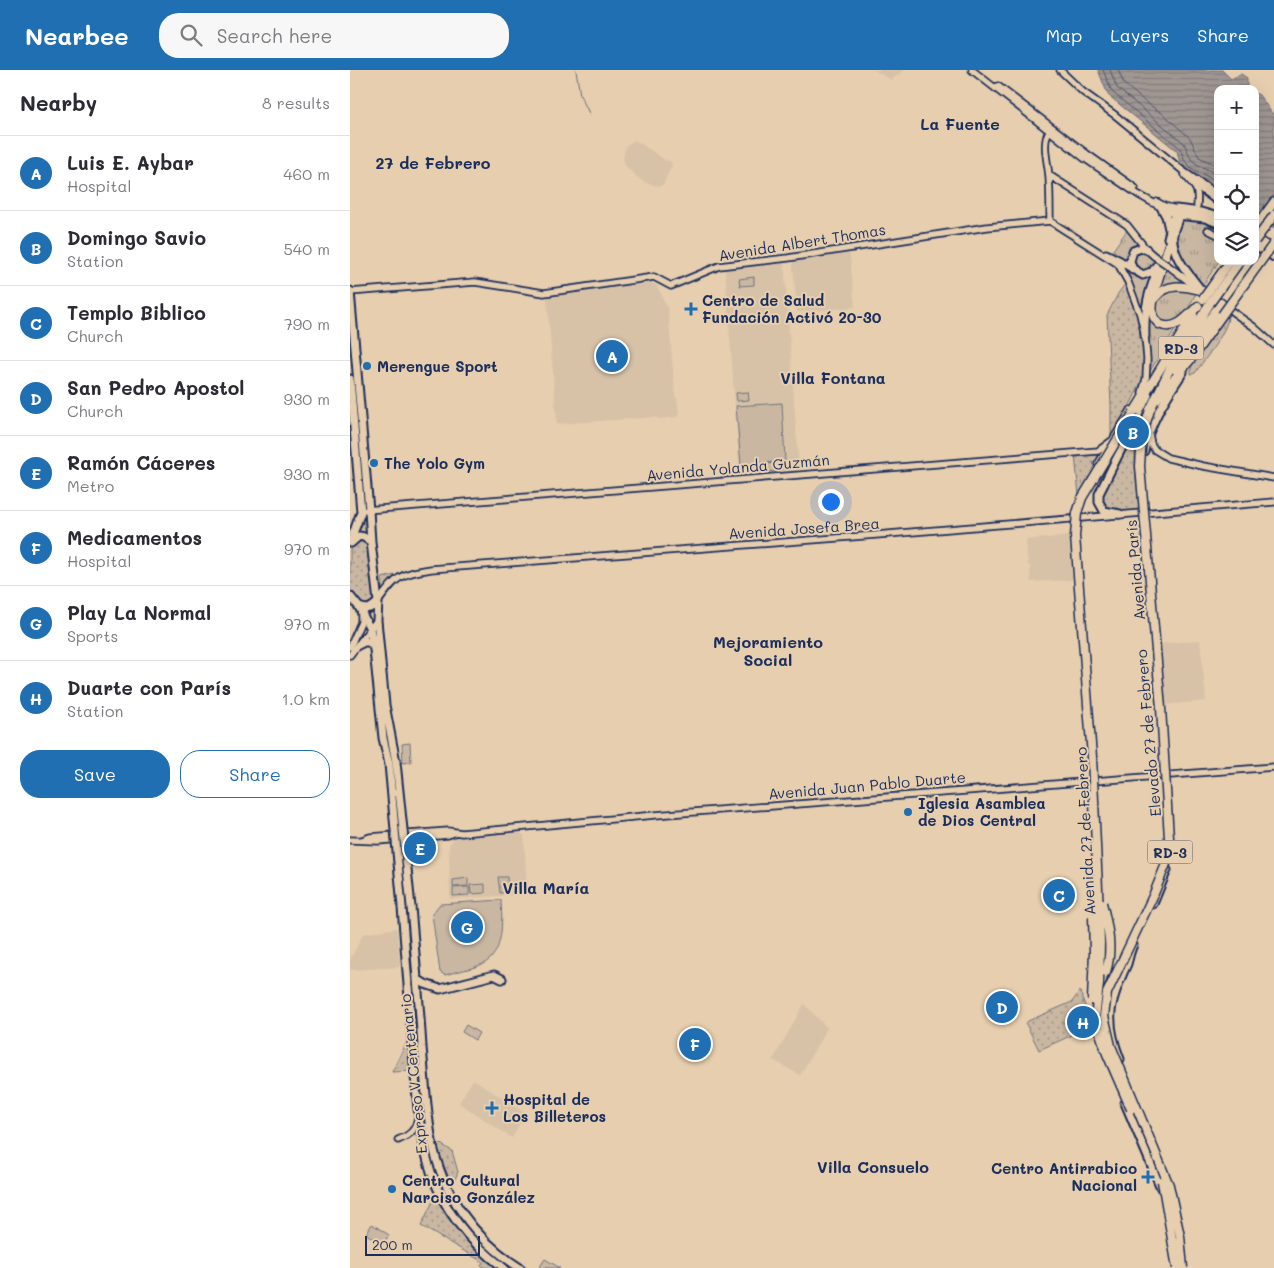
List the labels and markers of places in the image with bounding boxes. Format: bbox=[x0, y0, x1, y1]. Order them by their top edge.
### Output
place label: Centro de Salud Fundación Activó 20-30 bbox=[702, 290, 882, 327]
marker: Centro de Salud Fundación Activó 20-30 bbox=[684, 302, 698, 316]
pin: A bbox=[596, 337, 628, 375]
place label: Merengue Sport bbox=[377, 356, 498, 376]
marker: Merengue Sport bbox=[361, 360, 373, 372]
pin: B bbox=[1117, 413, 1149, 451]
place label: The Yolo Gym bbox=[384, 453, 485, 473]
marker: The Yolo Gym bbox=[368, 457, 380, 469]
place label: Iglesia Asamblea de Dios Central bbox=[918, 793, 1046, 830]
marker: Iglesia Asamblea de Dios Central bbox=[902, 806, 914, 818]
pin: E bbox=[404, 829, 436, 867]
pin: C bbox=[1043, 876, 1075, 914]
pin: G bbox=[451, 908, 483, 946]
pin: D bbox=[986, 988, 1018, 1026]
pin: H bbox=[1067, 1003, 1099, 1041]
pin: F bbox=[679, 1025, 711, 1063]
place label: Hospital de Los Billeteros bbox=[503, 1089, 606, 1126]
marker: Hospital de Los Billeteros bbox=[485, 1101, 499, 1115]
place label: Centro Antirrabico Nacional bbox=[991, 1158, 1137, 1195]
place label: Centro Cultural Narciso González bbox=[402, 1170, 535, 1207]
marker: Centro Antirrabico Nacional bbox=[1141, 1170, 1155, 1184]
marker: Centro Cultural Narciso González bbox=[386, 1183, 398, 1195]

